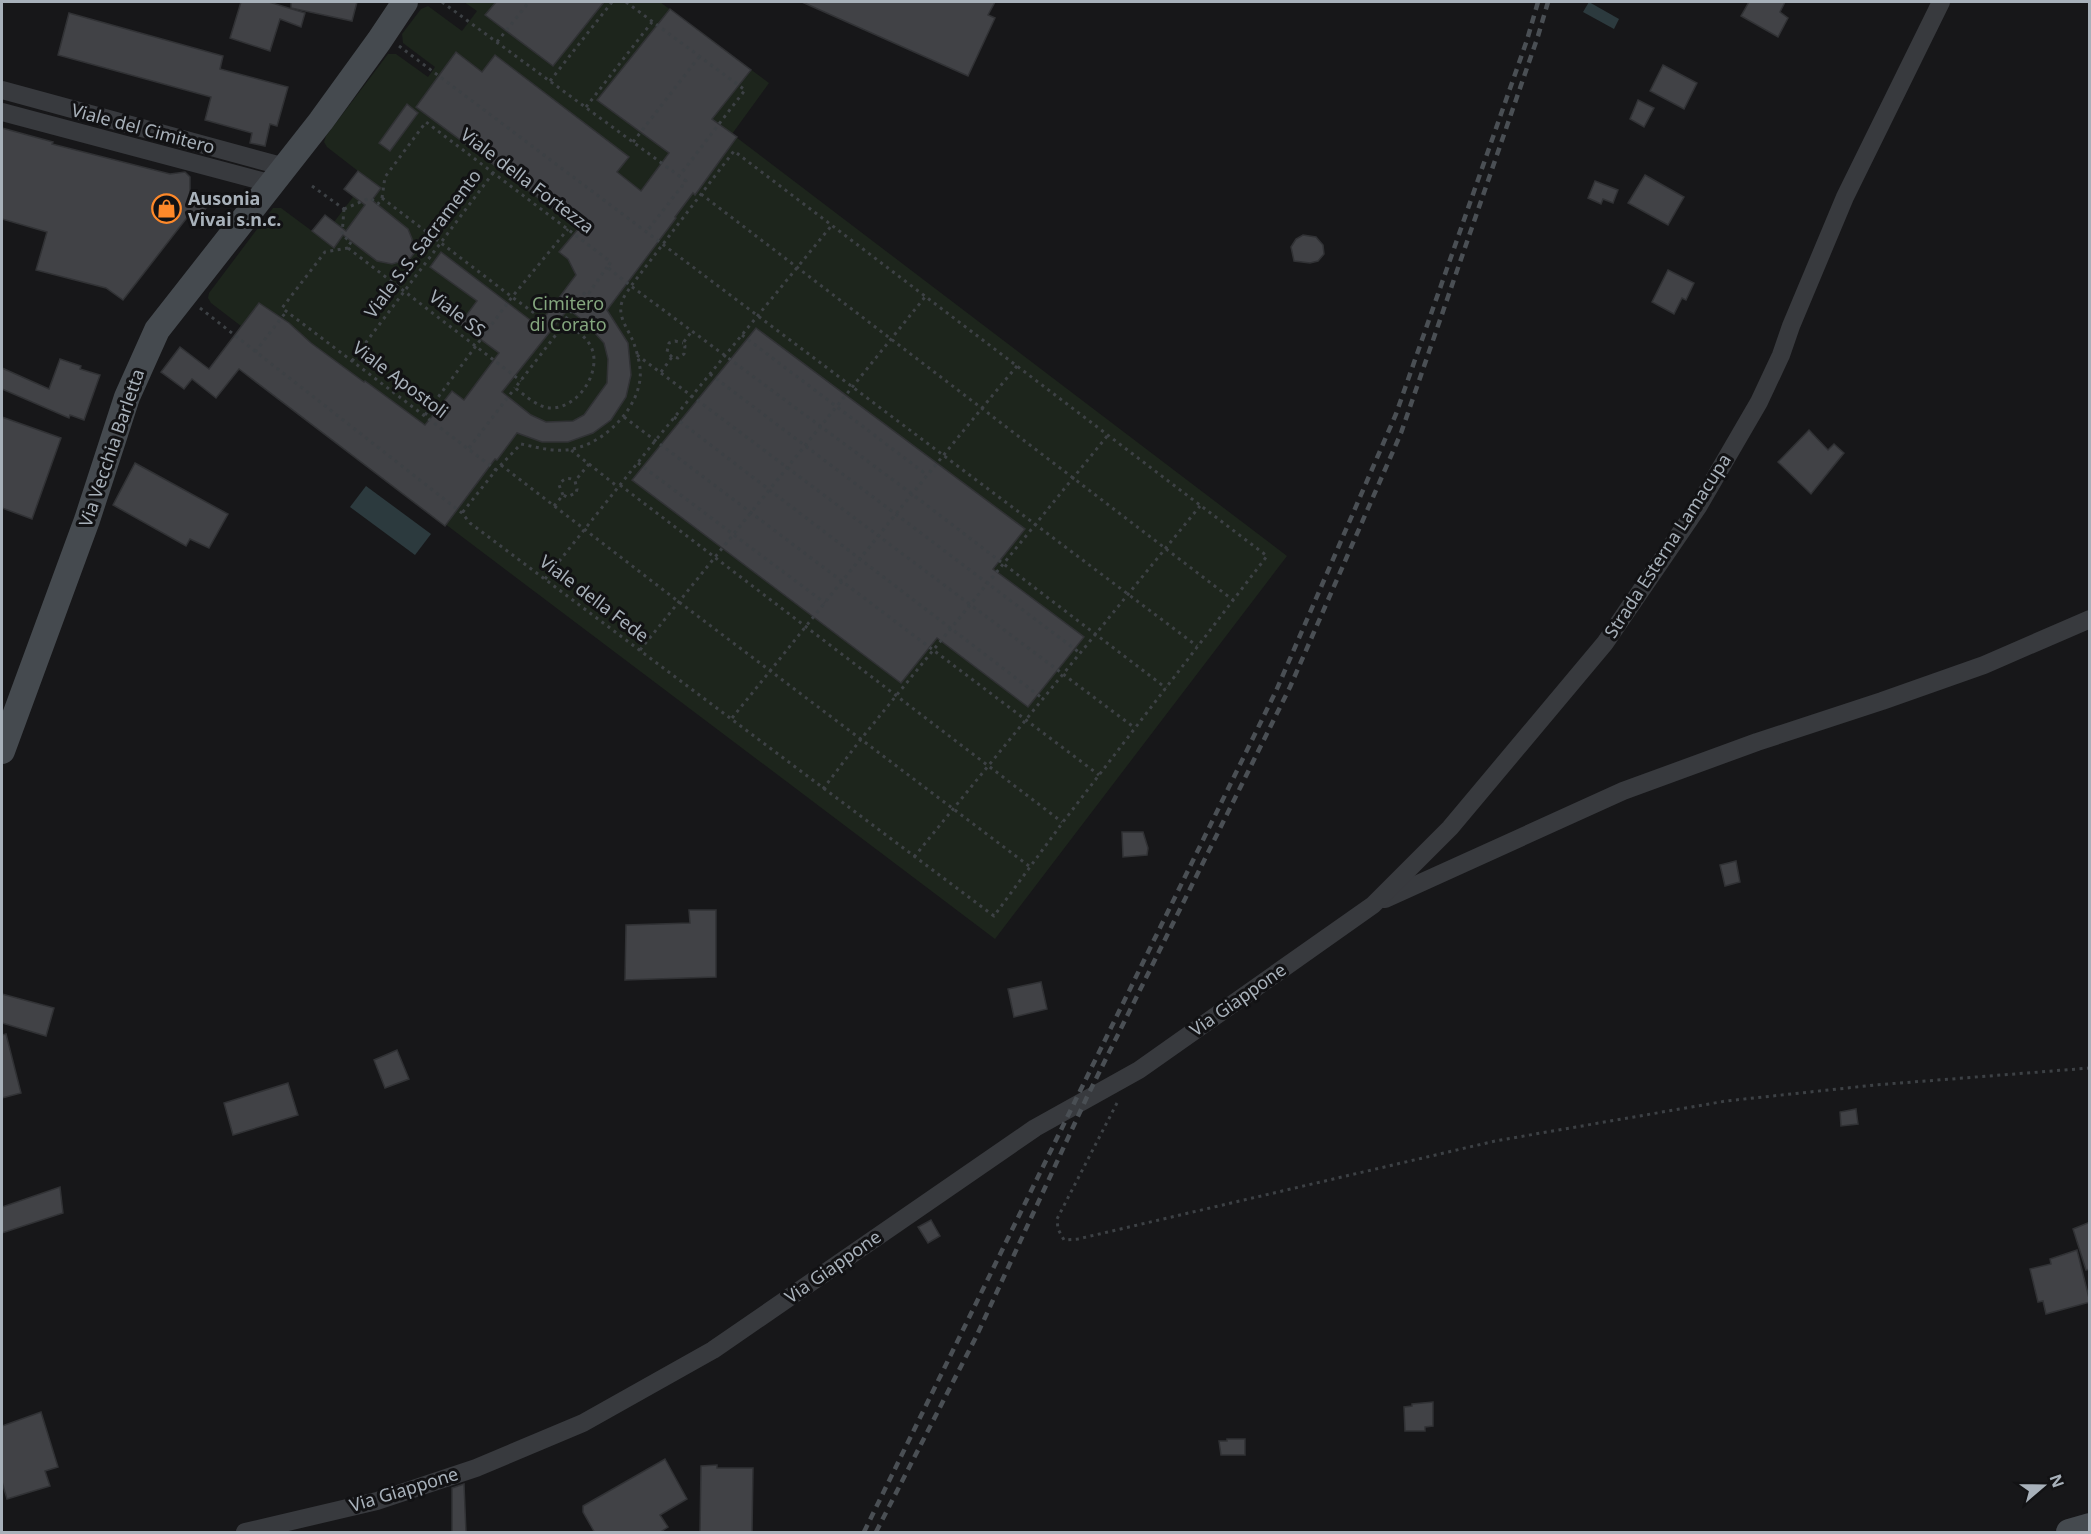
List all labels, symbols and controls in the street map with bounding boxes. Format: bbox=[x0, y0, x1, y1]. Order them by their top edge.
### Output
street label: Viale del Cimitero bbox=[69, 97, 218, 159]
street label: Viale della Fortezza bbox=[456, 122, 599, 238]
street label: Viale S.S. Sacramento bbox=[358, 164, 486, 323]
place label: Ausonia Vivai s.n.c. bbox=[188, 186, 281, 231]
shop icon: Ausonia Vivai s.n.c. bbox=[151, 193, 183, 225]
street label: Viale SS bbox=[425, 284, 491, 342]
park label: Cimitero di Corato bbox=[529, 291, 607, 336]
street label: Viale Apostoli bbox=[348, 335, 453, 423]
street label: Via Vecchia Barletta bbox=[73, 365, 149, 530]
street label: Strada Esterna Lamacupa bbox=[1598, 449, 1736, 642]
street label: Viale della Fede bbox=[535, 549, 654, 647]
street label: Via Giappone bbox=[1185, 957, 1290, 1041]
street label: Via Giappone bbox=[780, 1224, 885, 1308]
north arrow bbox=[2013, 1456, 2073, 1516]
street label: Via Giappone bbox=[346, 1461, 461, 1517]
text: N bbox=[2045, 1471, 2070, 1491]

